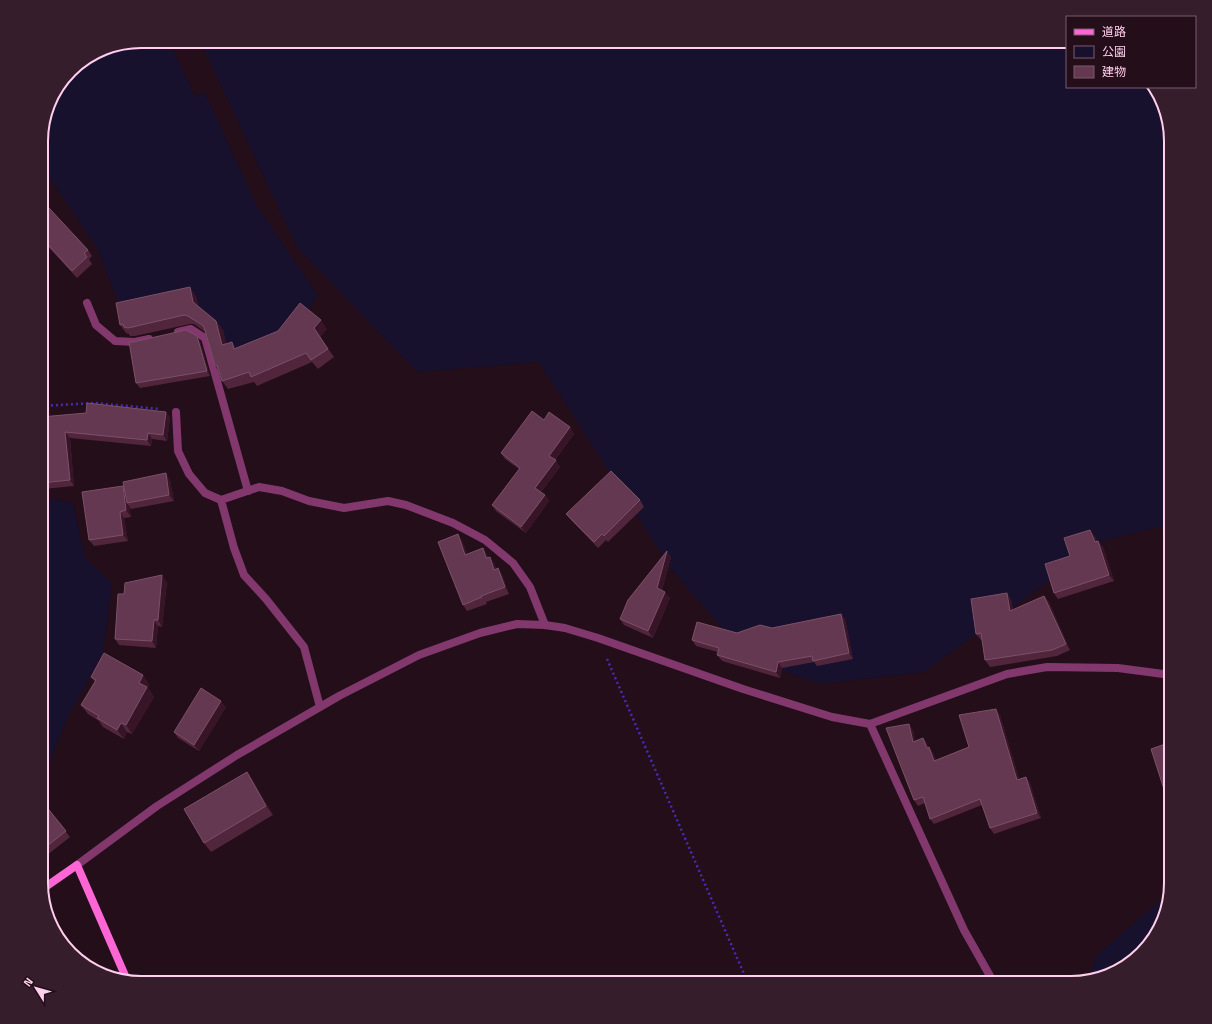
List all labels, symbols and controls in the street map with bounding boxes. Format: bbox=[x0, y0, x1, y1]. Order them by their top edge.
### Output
legend bbox=[1066, 16, 1196, 88]
text: 道路 bbox=[1102, 22, 1126, 41]
text: 公園 bbox=[1102, 42, 1126, 61]
text: 建物 bbox=[1102, 62, 1126, 81]
north arrow bbox=[16, 968, 56, 1008]
text: N bbox=[19, 974, 37, 990]

